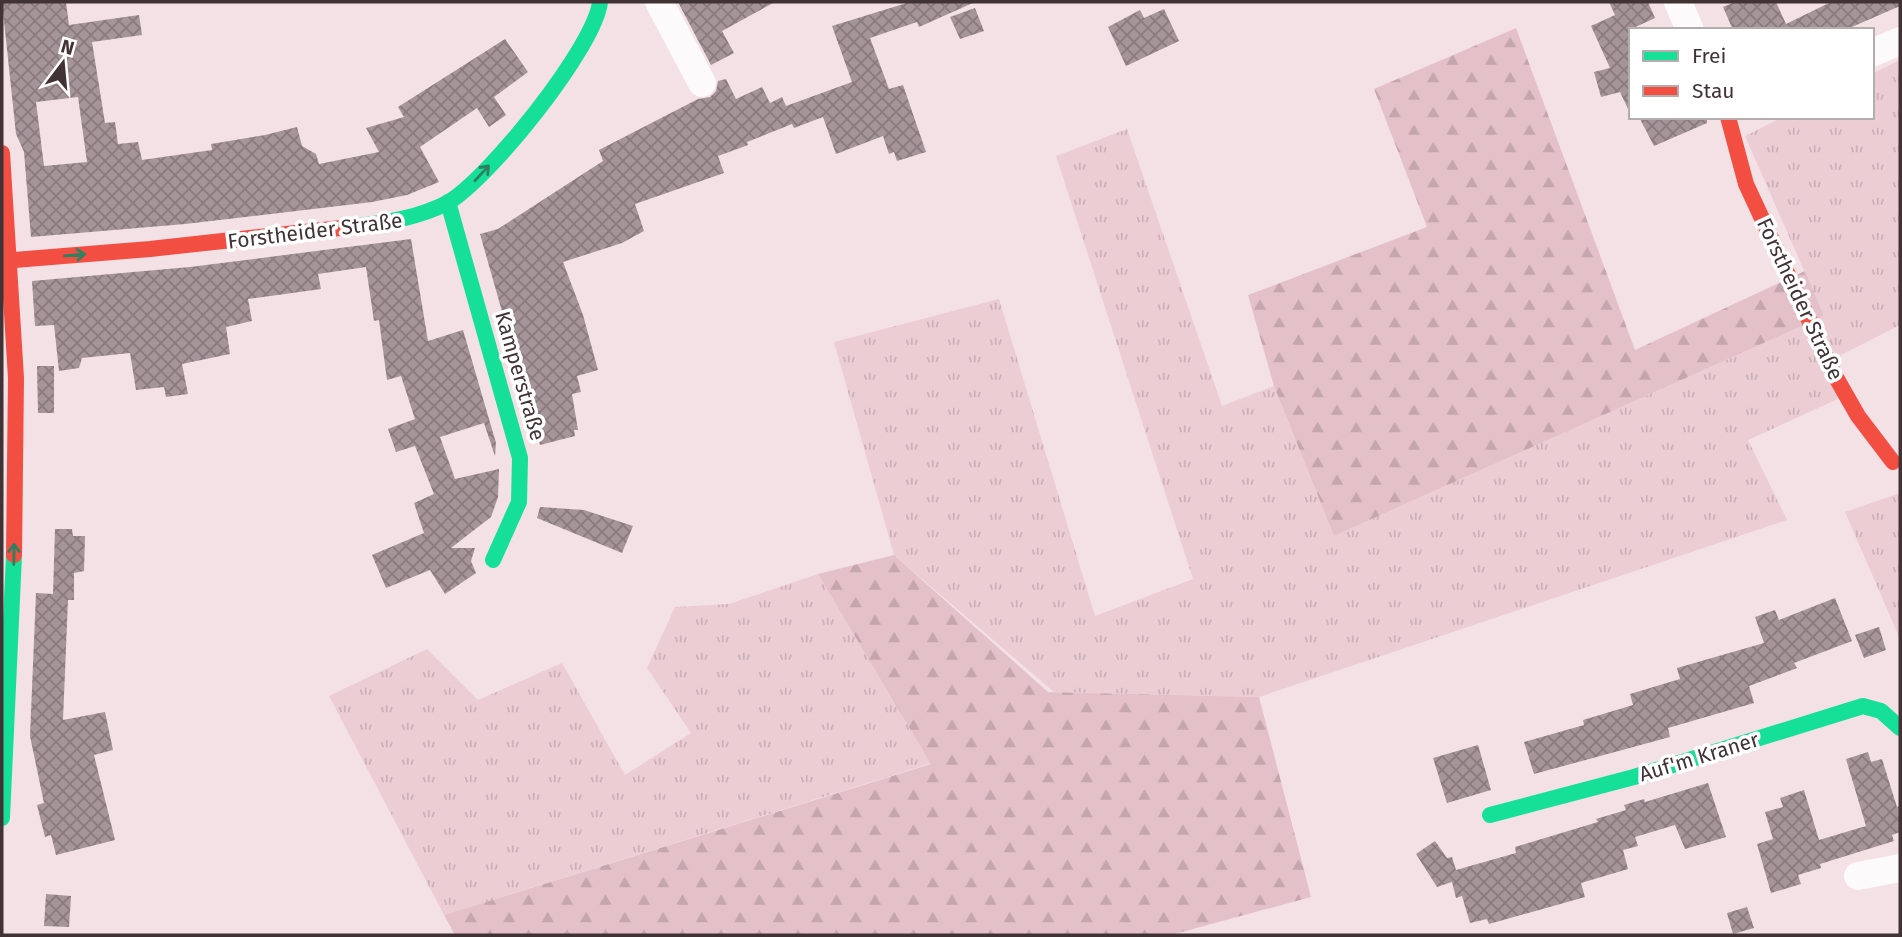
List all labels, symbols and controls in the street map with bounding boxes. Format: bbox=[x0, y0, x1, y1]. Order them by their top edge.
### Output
north arrow bbox=[28, 28, 98, 98]
legend bbox=[1629, 28, 1874, 119]
text: N bbox=[58, 34, 77, 60]
text: Frei bbox=[1692, 43, 1726, 69]
text: Stau bbox=[1692, 78, 1735, 104]
one-way arrow bbox=[473, 165, 490, 182]
street label: Forstheider Straße bbox=[226, 207, 404, 255]
street label: Forstheider Straße bbox=[1751, 214, 1849, 384]
one-way arrow bbox=[63, 248, 86, 261]
street label: Kamperstraße bbox=[489, 308, 551, 444]
one-way arrow bbox=[7, 543, 21, 566]
street label: Auf'm Kraner bbox=[1636, 726, 1762, 788]

